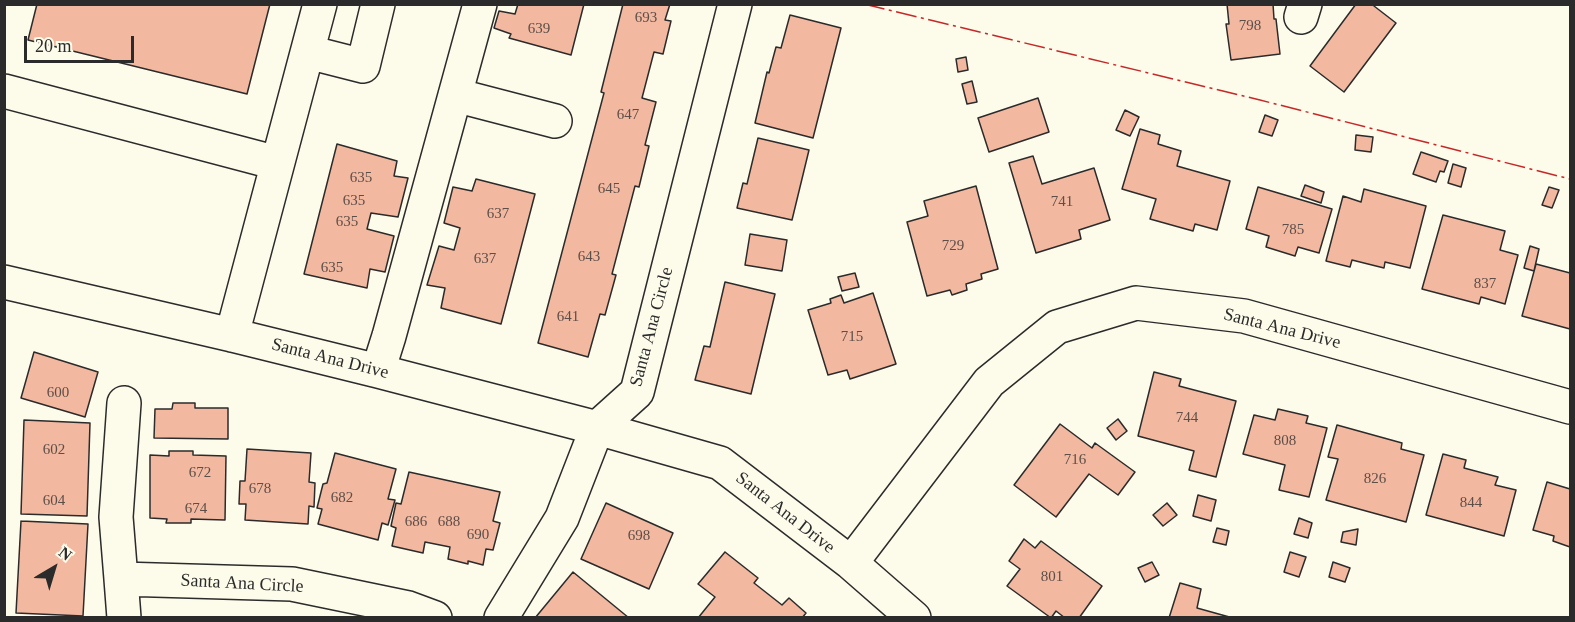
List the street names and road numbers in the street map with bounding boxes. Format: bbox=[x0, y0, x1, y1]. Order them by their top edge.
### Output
street label: Santa Ana Circle bbox=[626, 265, 678, 389]
street label: Santa Ana Drive bbox=[1221, 304, 1343, 354]
street label: Santa Ana Drive bbox=[269, 334, 391, 384]
street label: Santa Ana Drive bbox=[731, 468, 839, 558]
street label: Santa Ana Circle bbox=[180, 570, 304, 598]

